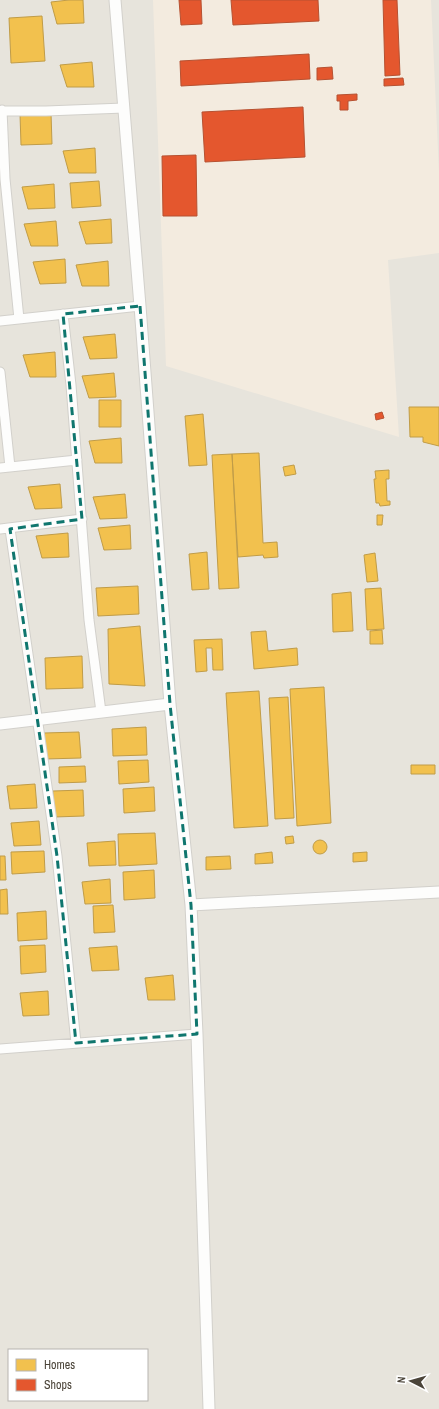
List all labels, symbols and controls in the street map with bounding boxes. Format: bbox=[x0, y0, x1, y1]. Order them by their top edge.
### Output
legend bbox=[8, 1349, 148, 1401]
text: Homes bbox=[44, 1357, 75, 1373]
north arrow bbox=[391, 1361, 431, 1401]
text: N bbox=[394, 1376, 408, 1384]
text: Shops bbox=[44, 1377, 72, 1393]

